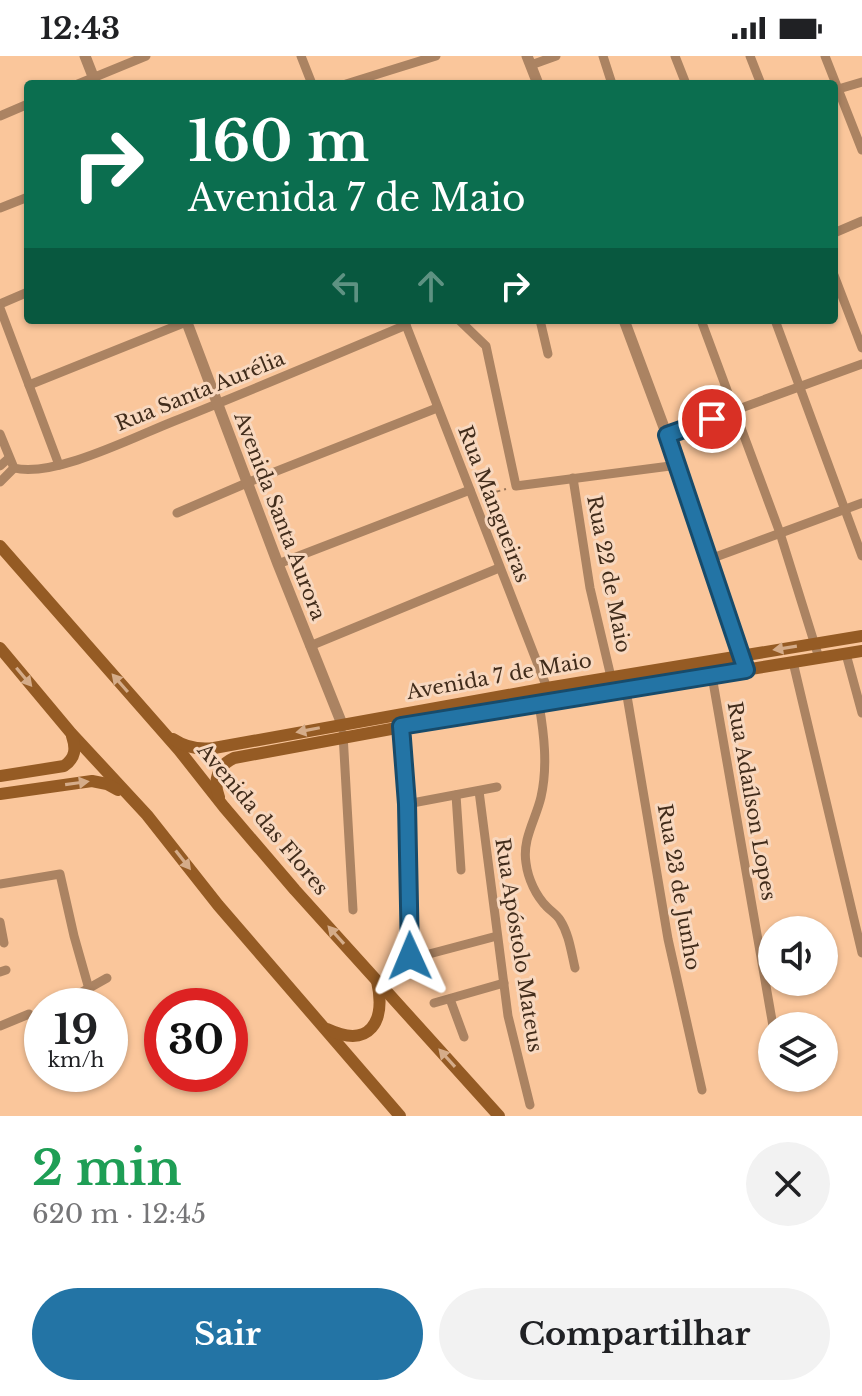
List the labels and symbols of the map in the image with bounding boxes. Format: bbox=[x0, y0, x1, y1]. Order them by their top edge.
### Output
street label: Rua Santa Aurélia bbox=[112, 346, 289, 436]
pin bbox=[678, 385, 746, 453]
street label: Avenida Santa Aurora bbox=[229, 408, 331, 624]
street label: Rua Mangueiras bbox=[453, 422, 535, 586]
street label: Rua 22 de Maio bbox=[582, 493, 636, 655]
one-way arrow bbox=[772, 642, 797, 655]
street label: Avenida 7 de Maio bbox=[404, 648, 593, 704]
one-way arrow bbox=[15, 667, 32, 687]
one-way arrow bbox=[111, 674, 129, 693]
street label: Rua Adaílson Lopes bbox=[723, 700, 781, 902]
one-way arrow bbox=[295, 725, 320, 737]
street label: Avenida das Flores bbox=[192, 738, 333, 900]
one-way arrow bbox=[65, 776, 90, 789]
street label: Rua 23 de Junho bbox=[653, 802, 705, 972]
street label: Rua Apóstolo Mateus bbox=[490, 836, 548, 1054]
one-way arrow bbox=[174, 850, 190, 870]
position arrow bbox=[368, 914, 452, 998]
one-way arrow bbox=[327, 926, 345, 945]
speed limit sign: 30 bbox=[144, 988, 248, 1092]
one-way arrow bbox=[438, 1049, 456, 1068]

